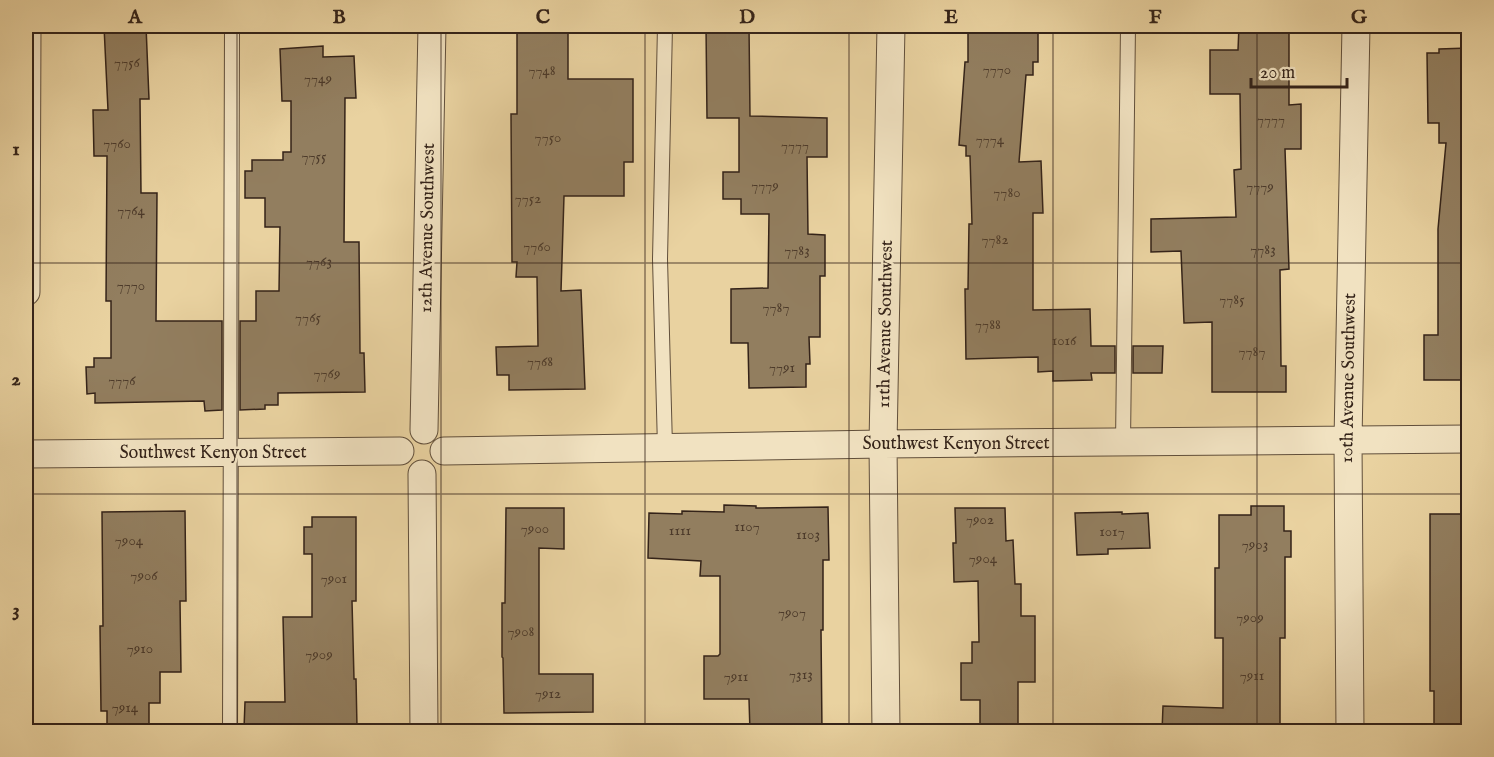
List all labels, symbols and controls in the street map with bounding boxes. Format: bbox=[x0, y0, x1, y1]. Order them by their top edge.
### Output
text: A bbox=[127, 5, 143, 30]
text: B bbox=[332, 5, 346, 30]
text: C bbox=[536, 5, 550, 30]
text: D bbox=[739, 5, 755, 30]
text: E bbox=[944, 5, 958, 30]
text: F bbox=[1149, 5, 1162, 30]
text: G bbox=[1351, 5, 1368, 30]
scale bar bbox=[1251, 51, 1347, 89]
house number: 7756 bbox=[114, 53, 141, 72]
house number: 7770 bbox=[983, 60, 1011, 79]
house number: 7748 bbox=[528, 61, 556, 80]
text: 20 m bbox=[1260, 62, 1295, 85]
house number: 7749 bbox=[304, 69, 332, 88]
house number: 7777 bbox=[1257, 110, 1285, 129]
house number: 7750 bbox=[535, 128, 561, 147]
house number: 7774 bbox=[976, 130, 1005, 149]
house number: 7760 bbox=[103, 134, 131, 153]
house number: 7777 bbox=[781, 136, 809, 155]
text: 1 bbox=[12, 137, 20, 162]
street label: 12th Avenue Southwest bbox=[415, 143, 441, 313]
house number: 7755 bbox=[302, 147, 327, 166]
house number: 7779 bbox=[751, 176, 779, 195]
house number: 7779 bbox=[1246, 177, 1274, 196]
house number: 7780 bbox=[993, 183, 1021, 202]
house number: 7752 bbox=[515, 189, 541, 208]
house number: 7764 bbox=[117, 201, 146, 220]
house number: 7782 bbox=[982, 230, 1008, 249]
house number: 7760 bbox=[523, 237, 551, 256]
street label: 11th Avenue Southwest bbox=[873, 240, 899, 408]
house number: 7783 bbox=[1250, 240, 1276, 259]
house number: 7783 bbox=[784, 241, 810, 260]
house number: 7763 bbox=[306, 252, 332, 271]
house number: 7770 bbox=[117, 276, 145, 295]
house number: 7785 bbox=[1219, 290, 1245, 309]
street label: 10th Avenue Southwest bbox=[1336, 293, 1362, 463]
house number: 7787 bbox=[763, 298, 789, 317]
house number: 7765 bbox=[295, 308, 321, 327]
house number: 7788 bbox=[975, 315, 1001, 334]
house number: 1016 bbox=[1052, 331, 1077, 350]
house number: 7787 bbox=[1239, 342, 1265, 361]
house number: 7768 bbox=[527, 352, 553, 371]
house number: 7791 bbox=[769, 358, 795, 377]
house number: 7769 bbox=[314, 364, 340, 383]
text: 2 bbox=[11, 367, 21, 392]
house number: 7776 bbox=[108, 371, 136, 390]
street label: Southwest Kenyon Street bbox=[862, 433, 1050, 456]
street label: Southwest Kenyon Street bbox=[119, 442, 307, 465]
house number: 7902 bbox=[966, 510, 994, 529]
house number: 1107 bbox=[734, 517, 760, 536]
house number: 7900 bbox=[521, 519, 549, 538]
house number: 1111 bbox=[669, 521, 691, 540]
house number: 1017 bbox=[1099, 522, 1125, 541]
house number: 1103 bbox=[796, 525, 820, 544]
house number: 7904 bbox=[115, 531, 144, 550]
house number: 7903 bbox=[1242, 535, 1268, 554]
house number: 7904 bbox=[969, 549, 998, 568]
house number: 7906 bbox=[130, 566, 158, 585]
house number: 7901 bbox=[321, 569, 347, 588]
text: 3 bbox=[12, 598, 20, 623]
house number: 7907 bbox=[778, 603, 806, 622]
house number: 7909 bbox=[1236, 608, 1264, 627]
house number: 7908 bbox=[508, 622, 535, 641]
house number: 7910 bbox=[127, 639, 153, 658]
house number: 7909 bbox=[305, 645, 333, 664]
house number: 7313 bbox=[789, 665, 813, 684]
house number: 7911 bbox=[1240, 666, 1264, 685]
house number: 7911 bbox=[724, 667, 748, 686]
house number: 7912 bbox=[535, 684, 561, 703]
house number: 7914 bbox=[112, 698, 139, 717]

